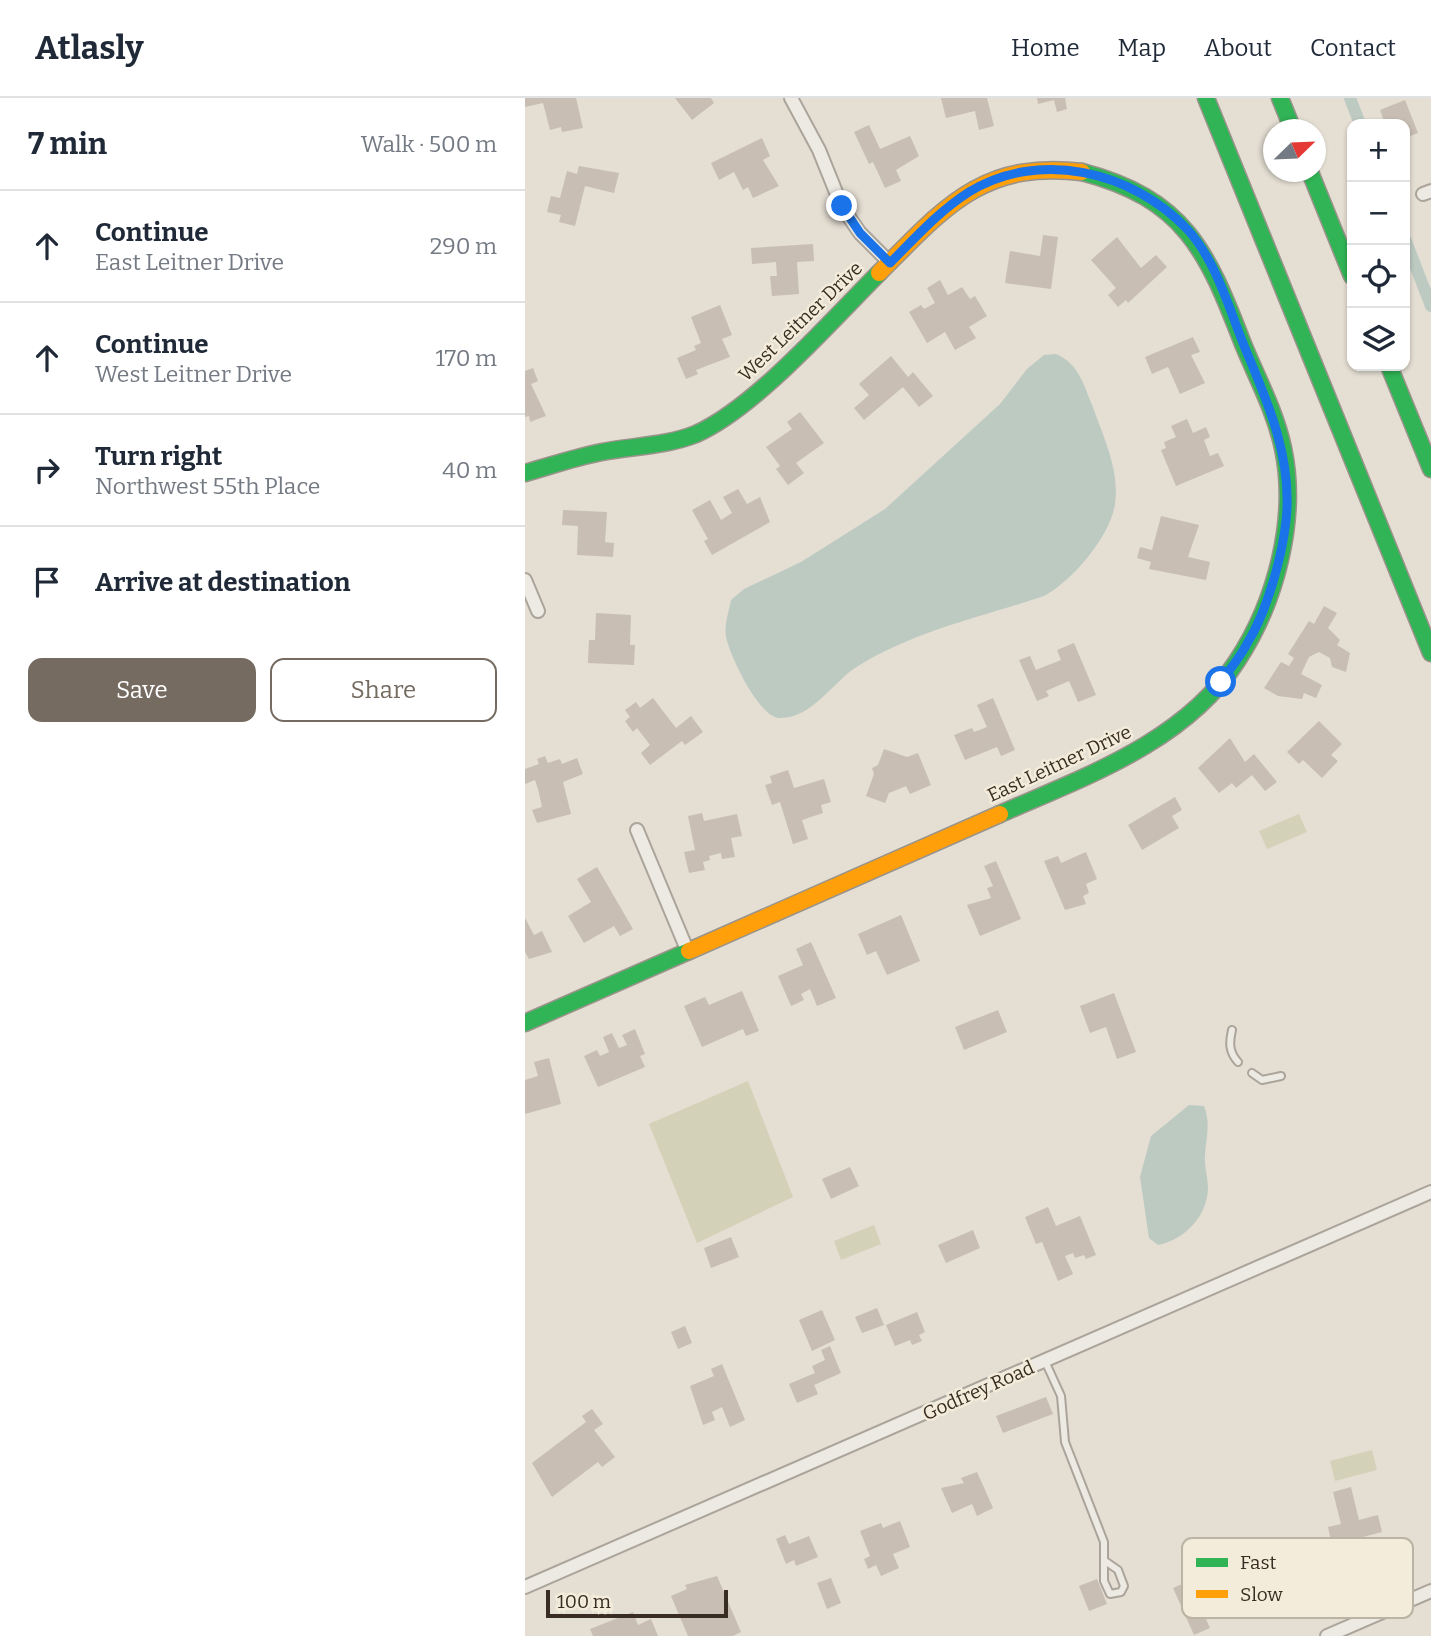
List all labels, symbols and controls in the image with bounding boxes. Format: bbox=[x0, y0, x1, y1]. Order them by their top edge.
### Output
text: Atlasly bbox=[35, 28, 144, 68]
text: Home bbox=[1011, 34, 1080, 62]
text: Map bbox=[1118, 34, 1166, 62]
text: About bbox=[1204, 34, 1272, 62]
text: Contact bbox=[1310, 34, 1396, 62]
north arrow bbox=[1263, 119, 1326, 182]
map controls bbox=[1347, 119, 1410, 371]
button: + bbox=[1347, 119, 1410, 182]
text: 7 min bbox=[28, 126, 107, 162]
text: Walk · 500 m bbox=[361, 130, 497, 158]
button: − bbox=[1347, 182, 1410, 245]
route end bbox=[826, 190, 857, 221]
text: Continue bbox=[95, 217, 209, 248]
icon: ahead bbox=[28, 227, 66, 265]
text: 290 m bbox=[430, 232, 497, 260]
button: locate bbox=[1347, 245, 1410, 308]
text: East Leitner Drive bbox=[95, 248, 284, 276]
street label: West Leitner Drive bbox=[734, 257, 867, 386]
button: layers bbox=[1347, 308, 1410, 371]
text: Continue bbox=[95, 329, 209, 360]
icon: ahead bbox=[28, 339, 66, 377]
text: 170 m bbox=[435, 344, 497, 372]
text: West Leitner Drive bbox=[95, 360, 292, 388]
text: Turn right bbox=[95, 441, 222, 472]
icon: right bbox=[28, 451, 66, 489]
text: 40 m bbox=[442, 456, 497, 484]
text: Northwest 55th Place bbox=[95, 472, 320, 500]
icon: arrive bbox=[28, 563, 66, 601]
text: Arrive at destination bbox=[95, 567, 350, 598]
button: Save bbox=[28, 658, 256, 722]
button: Share bbox=[270, 658, 497, 722]
route start bbox=[1205, 666, 1236, 697]
street label: East Leitner Drive bbox=[984, 720, 1135, 807]
street label: Godfrey Road bbox=[919, 1356, 1037, 1425]
legend bbox=[1182, 1538, 1413, 1618]
text: Fast bbox=[1240, 1551, 1277, 1574]
text: Slow bbox=[1240, 1583, 1283, 1606]
scale bar bbox=[546, 1587, 728, 1619]
text: 100 m bbox=[557, 1590, 611, 1613]

